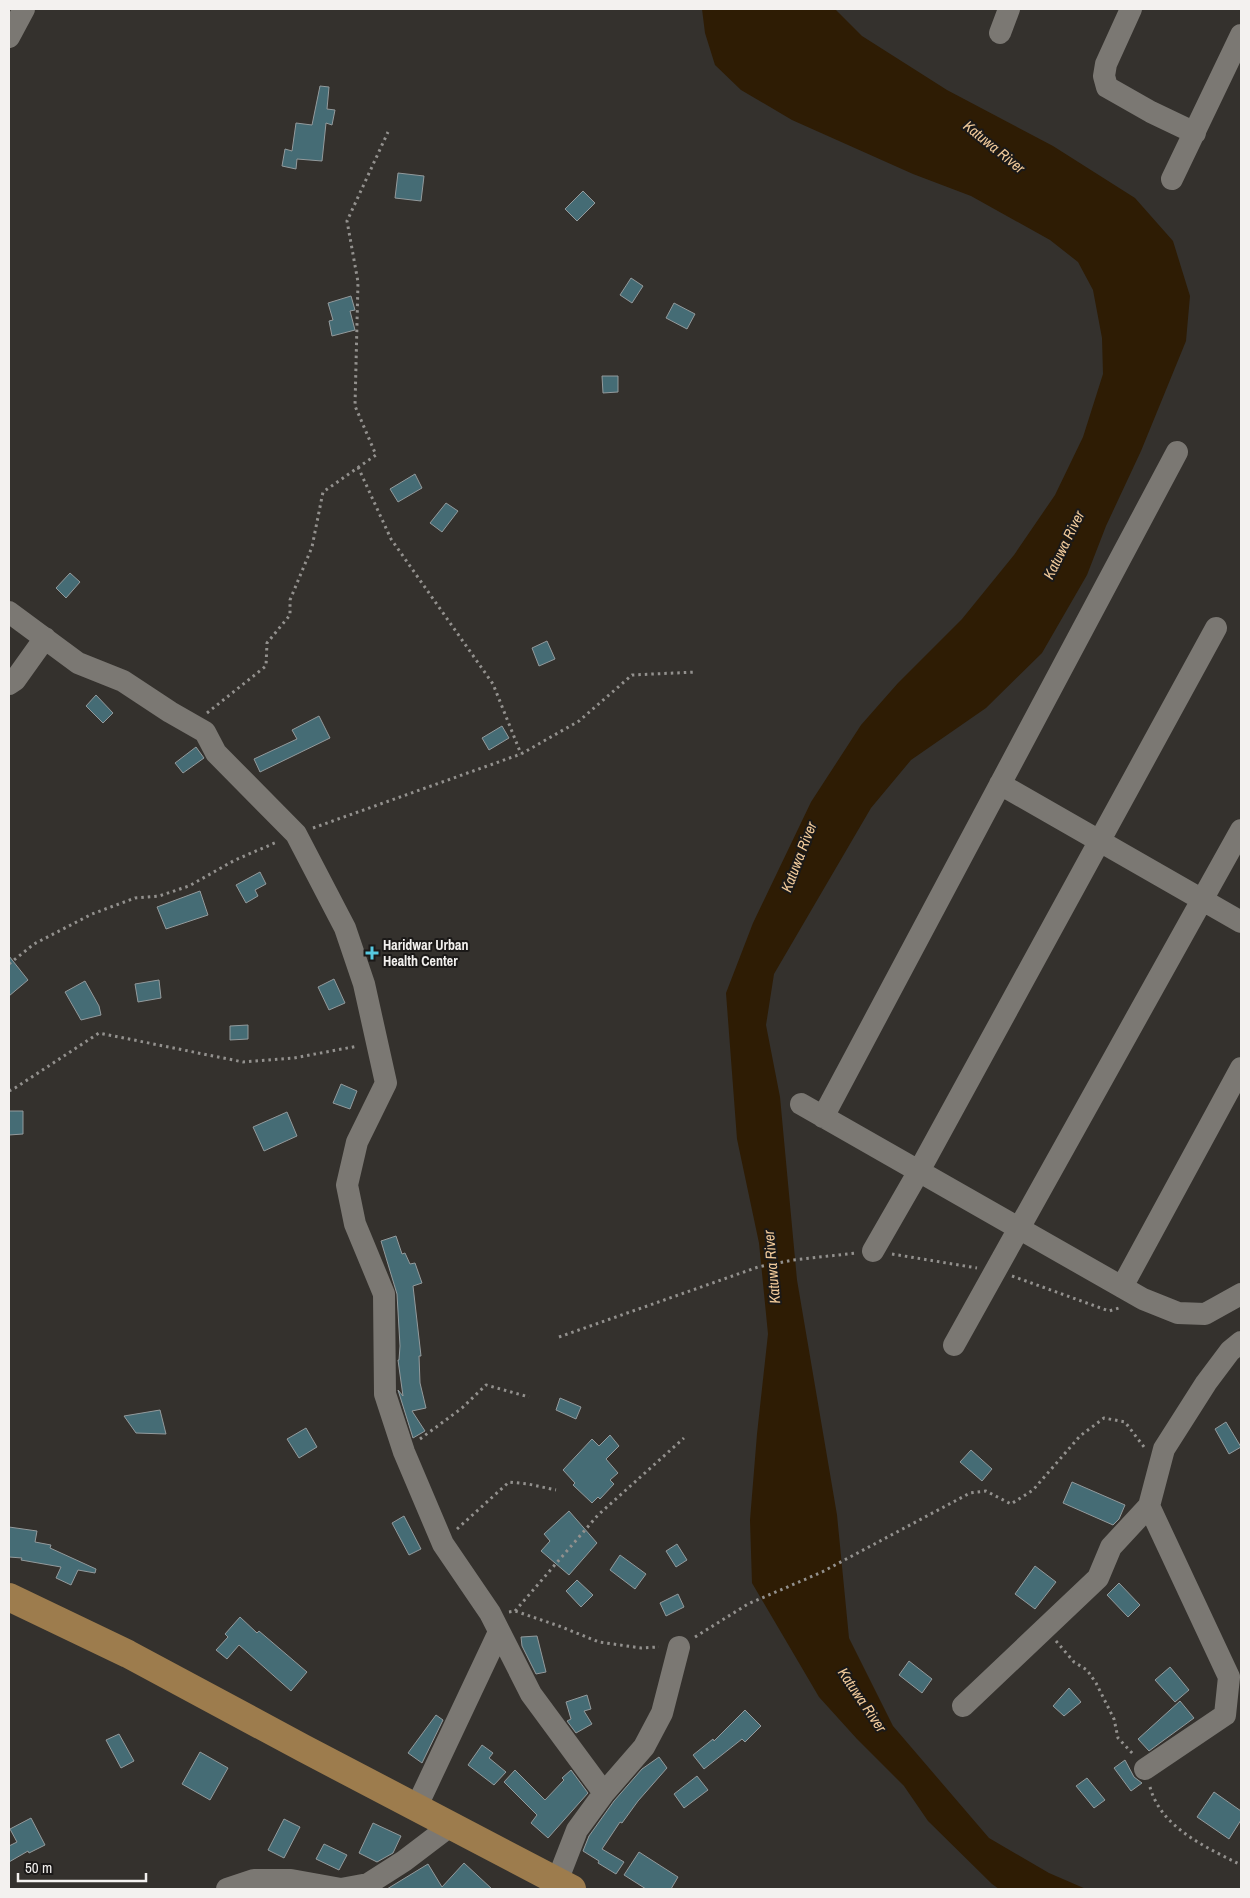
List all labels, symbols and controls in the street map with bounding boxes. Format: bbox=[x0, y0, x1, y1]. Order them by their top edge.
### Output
water label: Katuwa River bbox=[959, 115, 1030, 179]
water label: Katuwa River bbox=[1038, 506, 1090, 583]
water label: Katuwa River bbox=[775, 818, 822, 895]
place label: Haridwar Urban Health Center bbox=[383, 936, 468, 970]
marker: Haridwar Urban Health Center bbox=[365, 946, 379, 960]
water label: Katuwa River bbox=[758, 1228, 785, 1305]
water label: Katuwa River bbox=[833, 1663, 892, 1737]
scale bar bbox=[18, 1850, 145, 1882]
text: 50 m bbox=[25, 1857, 52, 1878]

